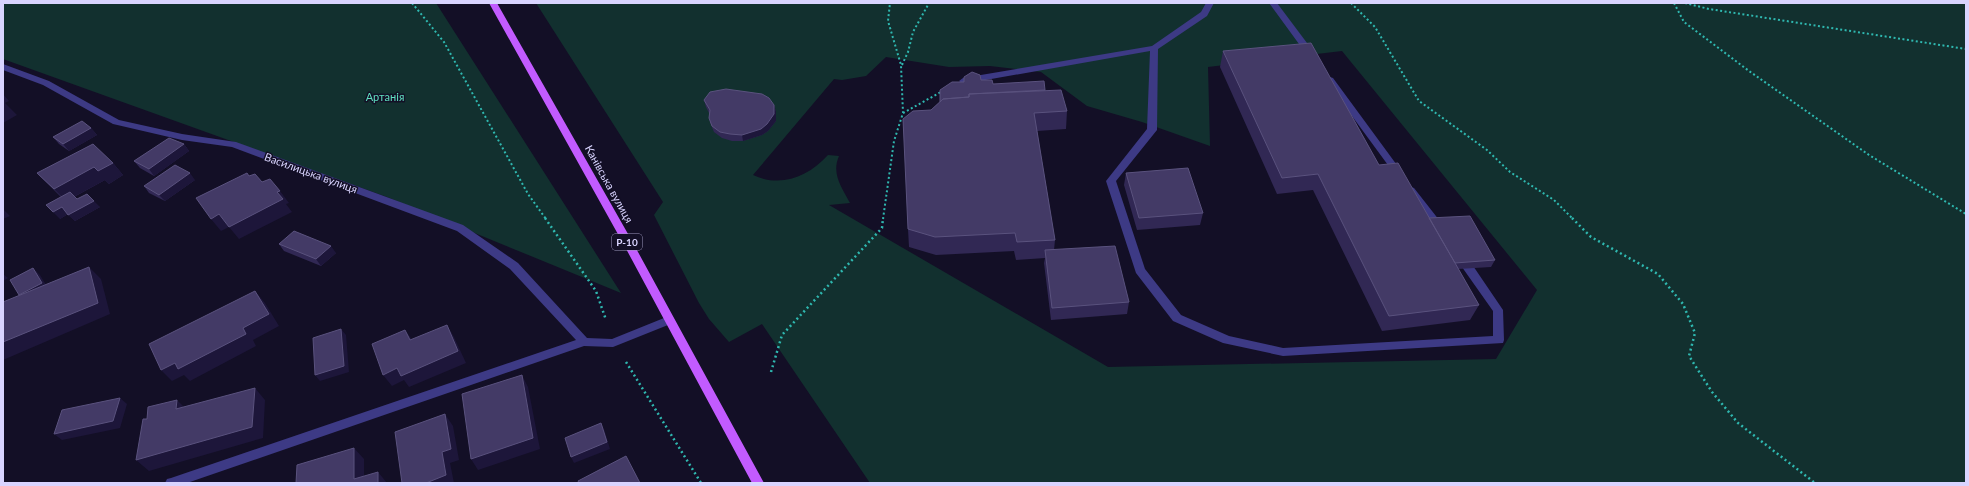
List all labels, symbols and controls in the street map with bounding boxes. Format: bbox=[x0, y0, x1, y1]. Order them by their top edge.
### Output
park label: Артанія bbox=[366, 90, 404, 103]
street label: Канівська вулиця bbox=[583, 143, 636, 225]
street label: Василицька вулиця bbox=[263, 150, 359, 195]
road number: Р-10 bbox=[612, 234, 642, 250]

